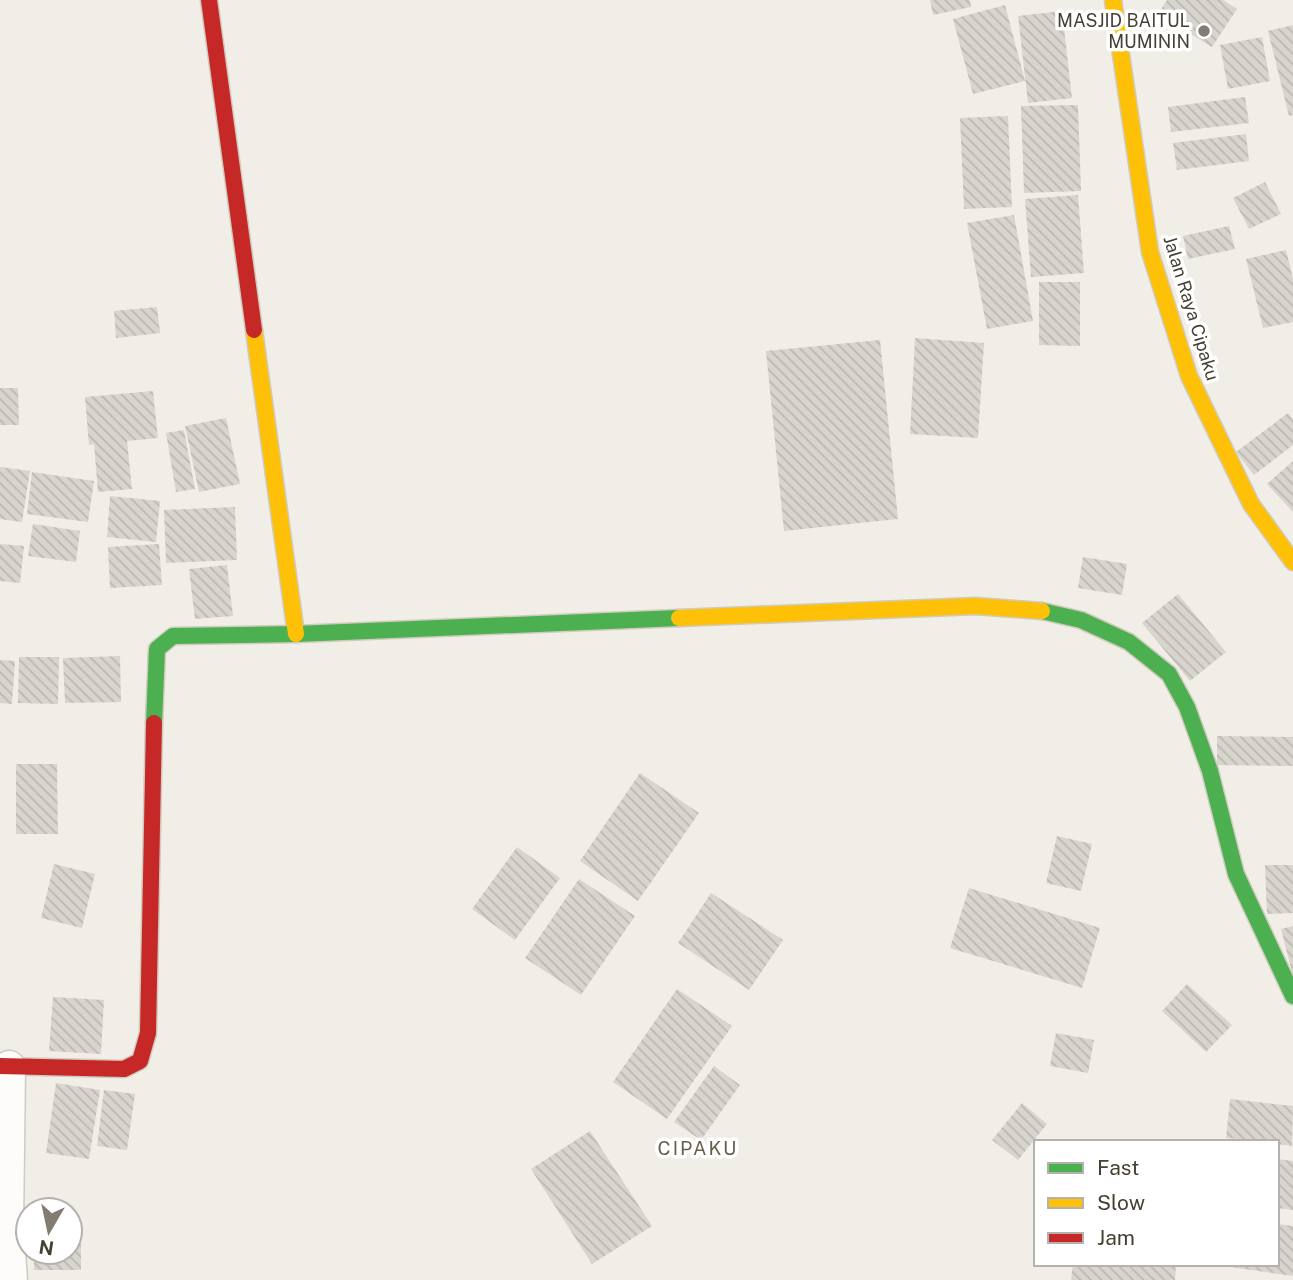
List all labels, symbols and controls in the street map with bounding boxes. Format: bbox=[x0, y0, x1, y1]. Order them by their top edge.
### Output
place label: MASJID BAITUL MUMININ bbox=[1057, 10, 1190, 52]
marker: MASJID BAITUL MUMININ bbox=[1196, 23, 1212, 39]
street label: Jalan Raya Cipaku bbox=[1159, 233, 1223, 383]
district label: CIPAKU bbox=[658, 1137, 738, 1159]
legend bbox=[1034, 1140, 1279, 1266]
text: Fast bbox=[1097, 1155, 1139, 1180]
text: Slow bbox=[1097, 1190, 1145, 1215]
north arrow bbox=[14, 1196, 84, 1266]
text: Jam bbox=[1097, 1225, 1135, 1250]
text: N bbox=[37, 1236, 55, 1260]

